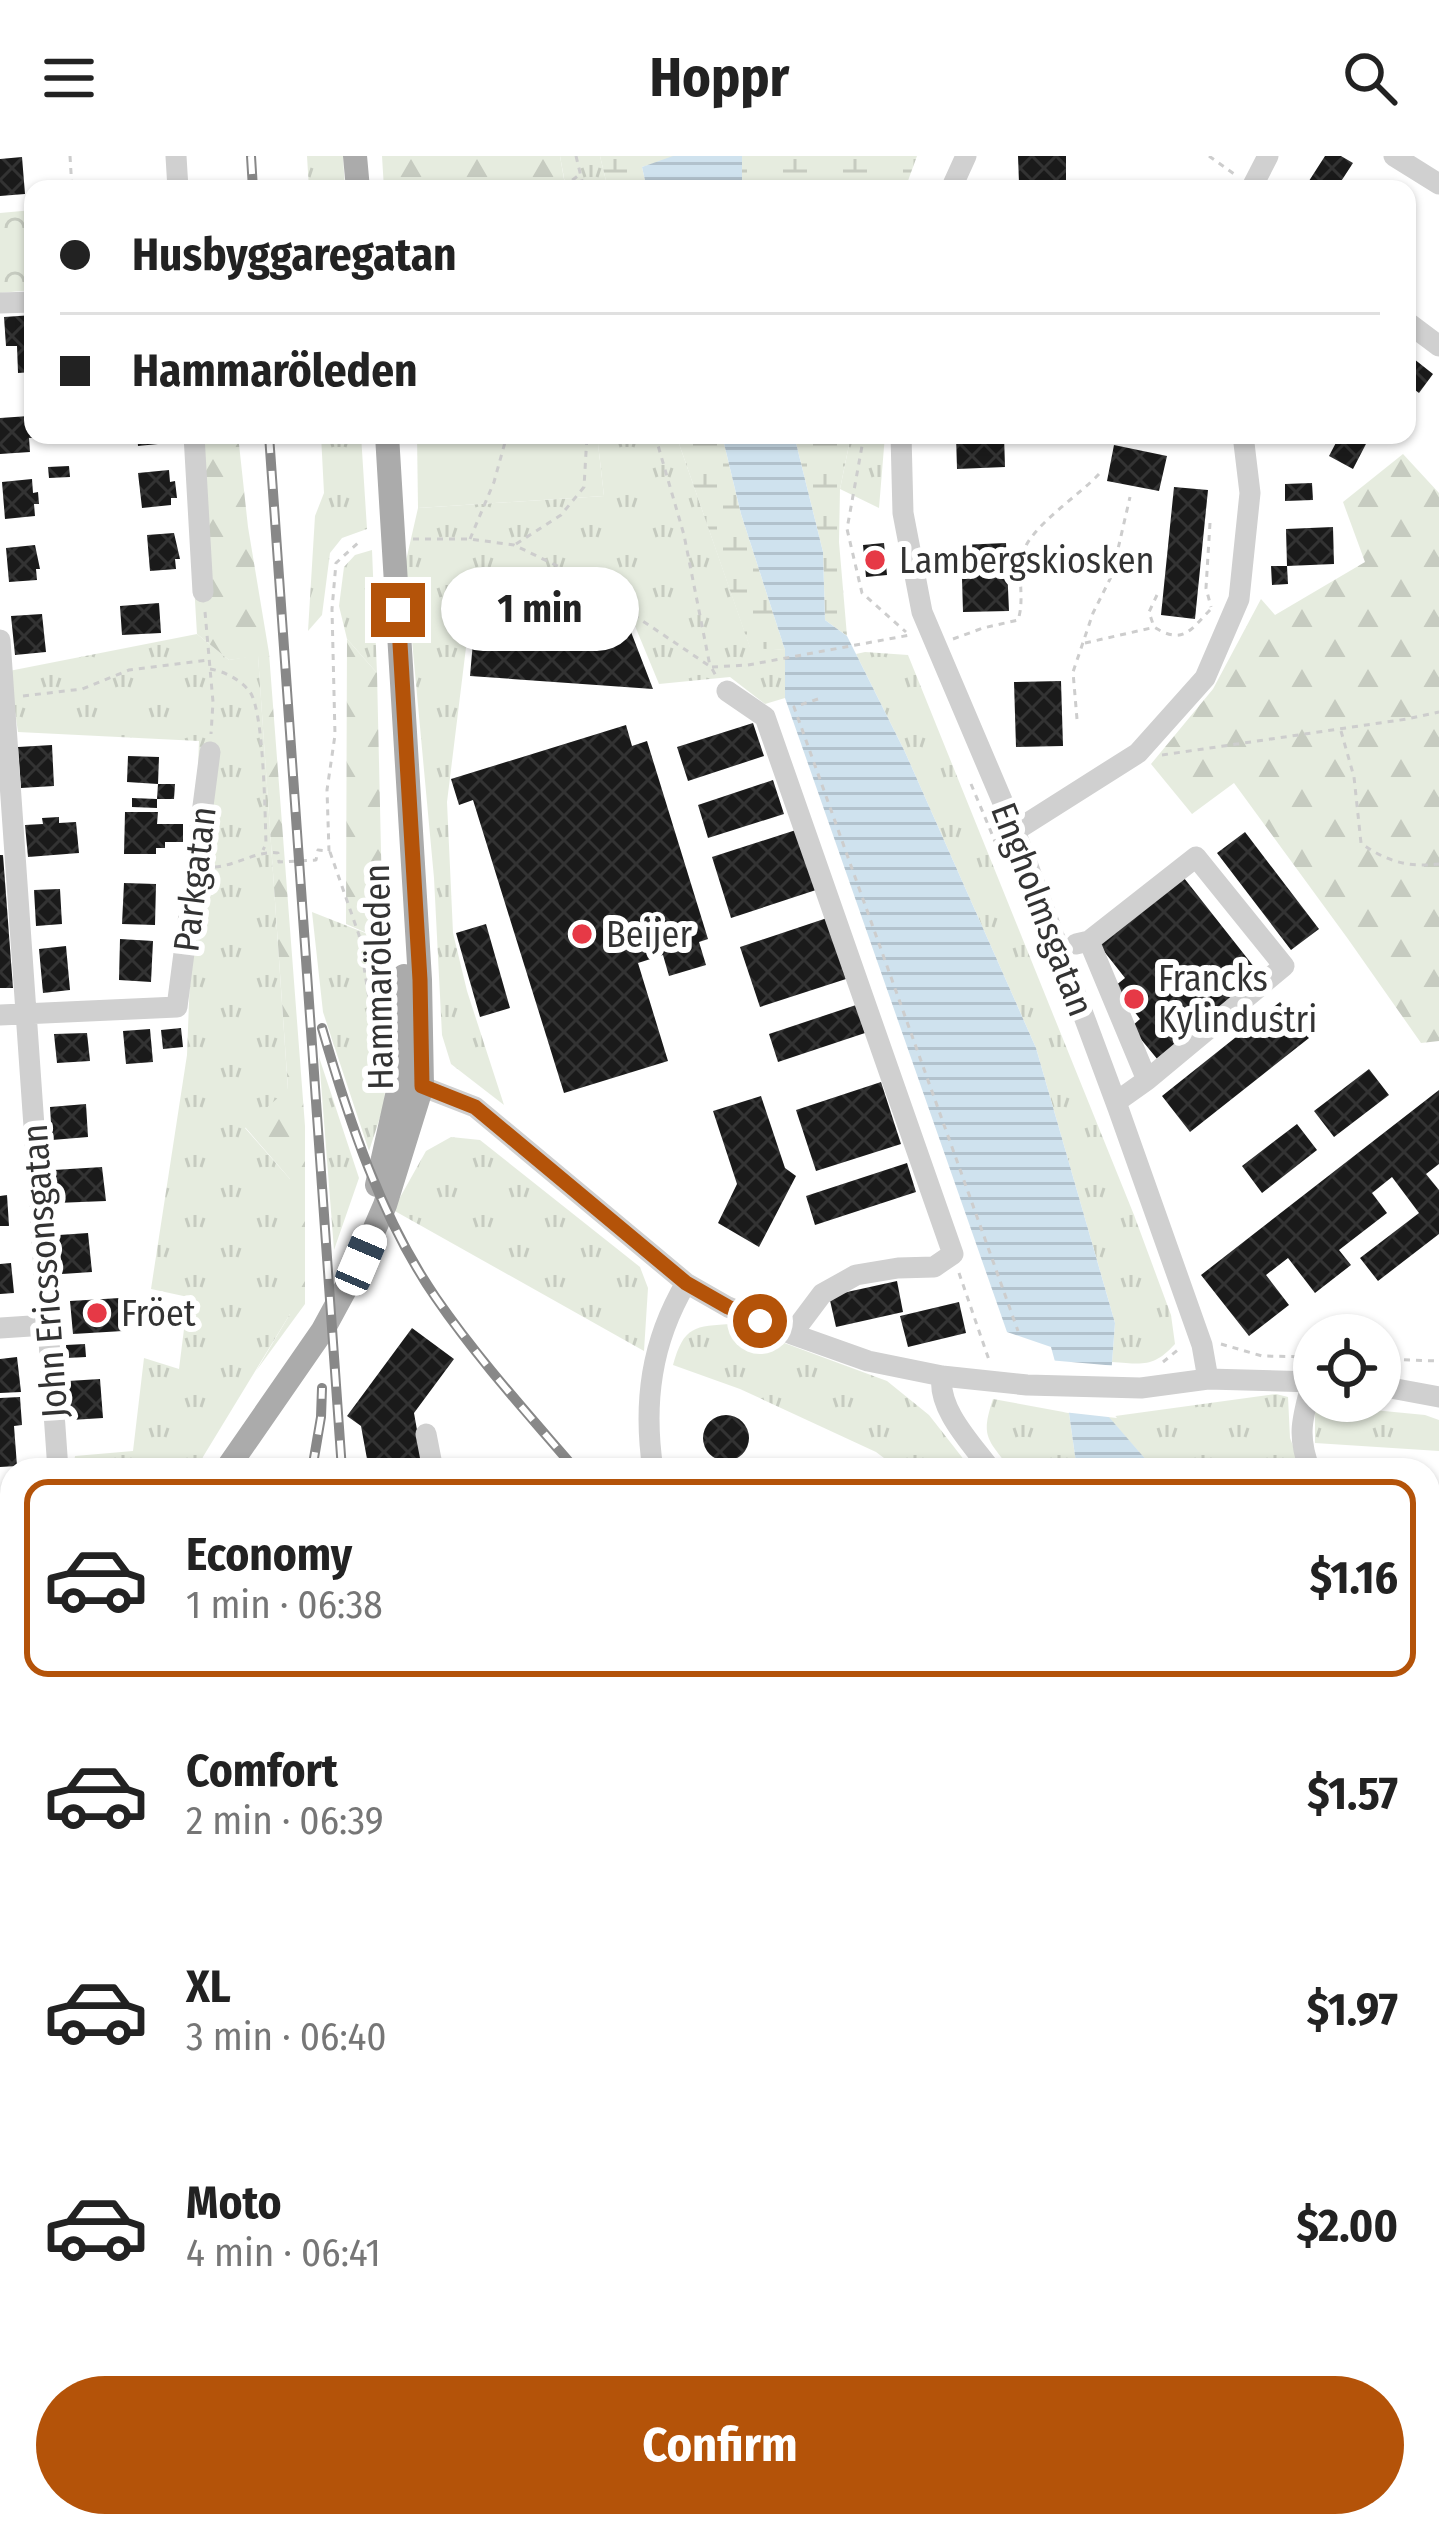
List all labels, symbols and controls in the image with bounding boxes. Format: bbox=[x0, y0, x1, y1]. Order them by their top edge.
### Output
icon: menu bbox=[36, 45, 102, 111]
icon: search bbox=[1337, 45, 1403, 111]
text: Hoppr bbox=[650, 46, 789, 110]
text: Husbyggaregatan bbox=[132, 228, 457, 282]
text: Hammaröleden bbox=[132, 344, 418, 398]
place label: Lambergskiosken bbox=[899, 539, 1154, 583]
marker: Lambergskiosken bbox=[862, 547, 888, 573]
callout: 1 min bbox=[440, 568, 638, 652]
route end bbox=[371, 583, 425, 637]
text: 1 min bbox=[498, 586, 582, 632]
street label: Engholmsgatan bbox=[981, 796, 1103, 1022]
street label: Parkgatan bbox=[164, 804, 226, 954]
street label: Hammaröleden bbox=[355, 864, 403, 1090]
place label: Beijer bbox=[606, 913, 692, 957]
marker: Beijer bbox=[569, 921, 595, 947]
place label: Francks Kylindustri bbox=[1158, 957, 1317, 1042]
marker: Francks Kylindustri bbox=[1121, 986, 1147, 1012]
street label: John Ericssonsgatan bbox=[13, 1123, 77, 1419]
car bbox=[330, 1220, 392, 1300]
place label: Fröet bbox=[121, 1292, 196, 1336]
route start bbox=[733, 1294, 787, 1348]
marker: Fröet bbox=[84, 1300, 110, 1326]
map controls bbox=[1293, 1314, 1401, 1422]
button: locate bbox=[1293, 1314, 1401, 1422]
icon: car bbox=[42, 1524, 150, 1632]
text: Economy bbox=[186, 1528, 352, 1582]
text: $1.16 bbox=[1310, 1551, 1398, 1605]
text: 1 min · 06:38 bbox=[186, 1582, 383, 1628]
icon: car bbox=[42, 1740, 150, 1848]
text: Comfort bbox=[186, 1744, 338, 1798]
text: $1.57 bbox=[1307, 1767, 1398, 1821]
text: 2 min · 06:39 bbox=[186, 1798, 384, 1844]
icon: car bbox=[42, 1956, 150, 2064]
text: XL bbox=[186, 1960, 231, 2014]
text: $1.97 bbox=[1307, 1983, 1398, 2037]
text: 3 min · 06:40 bbox=[186, 2014, 387, 2060]
icon: car bbox=[42, 2172, 150, 2280]
text: Moto bbox=[186, 2176, 282, 2230]
text: $2.00 bbox=[1296, 2199, 1398, 2253]
text: 4 min · 06:41 bbox=[186, 2230, 381, 2276]
button: Confirm bbox=[36, 2376, 1404, 2514]

